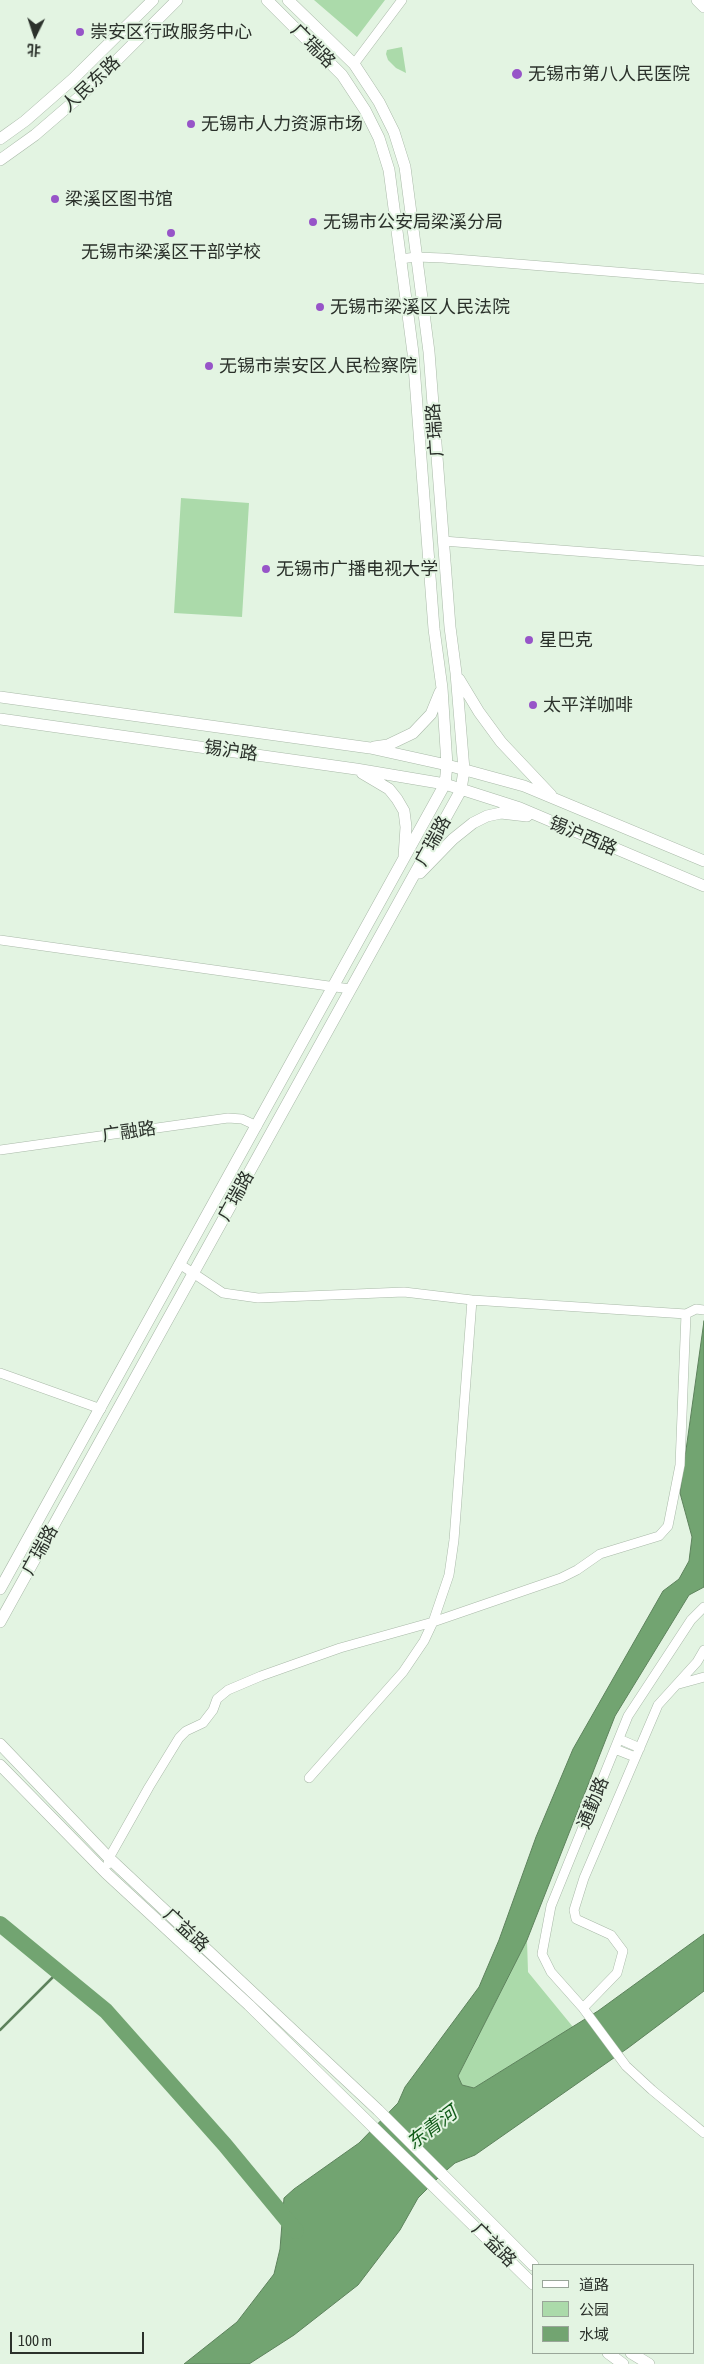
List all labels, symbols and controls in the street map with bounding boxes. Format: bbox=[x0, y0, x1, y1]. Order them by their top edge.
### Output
north arrow bbox=[10, 10, 60, 60]
street label: 广瑞路 bbox=[286, 19, 340, 73]
place label: 崇安区行政服务中心 bbox=[90, 21, 252, 43]
marker: 崇安区行政服务中心 bbox=[74, 26, 86, 38]
text: 北 bbox=[26, 41, 41, 58]
street label: 人民东路 bbox=[57, 52, 125, 116]
place label: 无锡市第八人民医院 bbox=[528, 63, 690, 85]
marker: 无锡市第八人民医院 bbox=[510, 67, 524, 81]
place label: 无锡市人力资源市场 bbox=[201, 113, 363, 135]
marker: 无锡市人力资源市场 bbox=[185, 118, 197, 130]
place label: 梁溪区图书馆 bbox=[65, 188, 173, 210]
marker: 梁溪区图书馆 bbox=[49, 193, 61, 205]
place label: 无锡市公安局梁溪分局 bbox=[323, 211, 503, 233]
marker: 无锡市公安局梁溪分局 bbox=[307, 216, 319, 228]
marker: 无锡市梁溪区干部学校 bbox=[165, 227, 177, 239]
place label: 无锡市梁溪区干部学校 bbox=[81, 241, 261, 263]
place label: 无锡市梁溪区人民法院 bbox=[330, 296, 510, 318]
marker: 无锡市梁溪区人民法院 bbox=[314, 301, 326, 313]
place label: 无锡市崇安区人民检察院 bbox=[219, 355, 417, 377]
marker: 无锡市崇安区人民检察院 bbox=[203, 360, 215, 372]
street label: 广瑞路 bbox=[422, 402, 448, 458]
place label: 无锡市广播电视大学 bbox=[276, 558, 438, 580]
marker: 无锡市广播电视大学 bbox=[260, 563, 272, 575]
place label: 星巴克 bbox=[539, 629, 593, 651]
marker: 星巴克 bbox=[523, 634, 535, 646]
place label: 太平洋咖啡 bbox=[543, 694, 633, 716]
marker: 太平洋咖啡 bbox=[527, 699, 539, 711]
street label: 锡沪路 bbox=[203, 737, 259, 765]
street label: 广瑞路 bbox=[410, 812, 456, 870]
street label: 锡沪西路 bbox=[546, 812, 620, 860]
street label: 广融路 bbox=[101, 1118, 157, 1146]
street label: 广瑞路 bbox=[213, 1167, 259, 1225]
street label: 广瑞路 bbox=[17, 1521, 63, 1579]
street label: 通勤路 bbox=[573, 1774, 613, 1832]
street label: 广益路 bbox=[159, 1904, 213, 1956]
water label: 东青河 bbox=[402, 2102, 462, 2154]
street label: 广益路 bbox=[467, 2218, 521, 2272]
legend bbox=[532, 2264, 694, 2354]
text: 道路 bbox=[579, 2276, 609, 2293]
text: 公园 bbox=[579, 2301, 609, 2318]
scale bar bbox=[12, 2322, 146, 2354]
text: 水域 bbox=[579, 2326, 609, 2343]
text: 100 m bbox=[18, 2332, 52, 2349]

